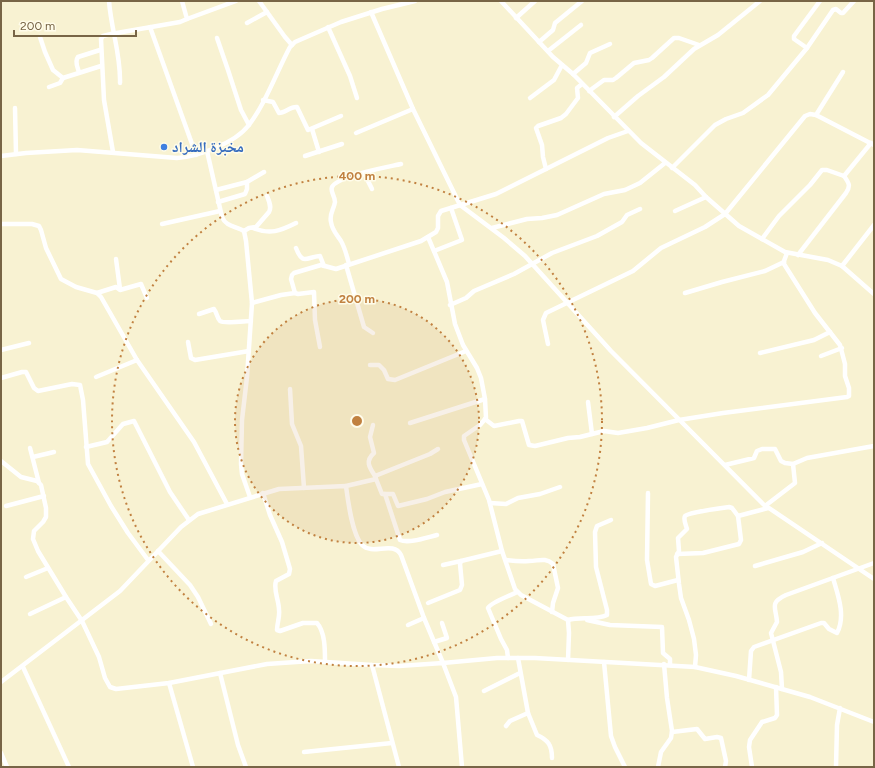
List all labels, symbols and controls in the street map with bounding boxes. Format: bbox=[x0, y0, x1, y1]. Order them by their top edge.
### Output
scale bar bbox=[14, 12, 136, 38]
text: 200 m bbox=[20, 19, 55, 33]
place label: مخبزة الشراد bbox=[172, 138, 244, 156]
marker: مخبزة الشراد bbox=[159, 142, 169, 152]
text: 400 m bbox=[339, 169, 375, 183]
text: 200 m bbox=[339, 292, 375, 306]
centre of rings bbox=[350, 414, 364, 428]

